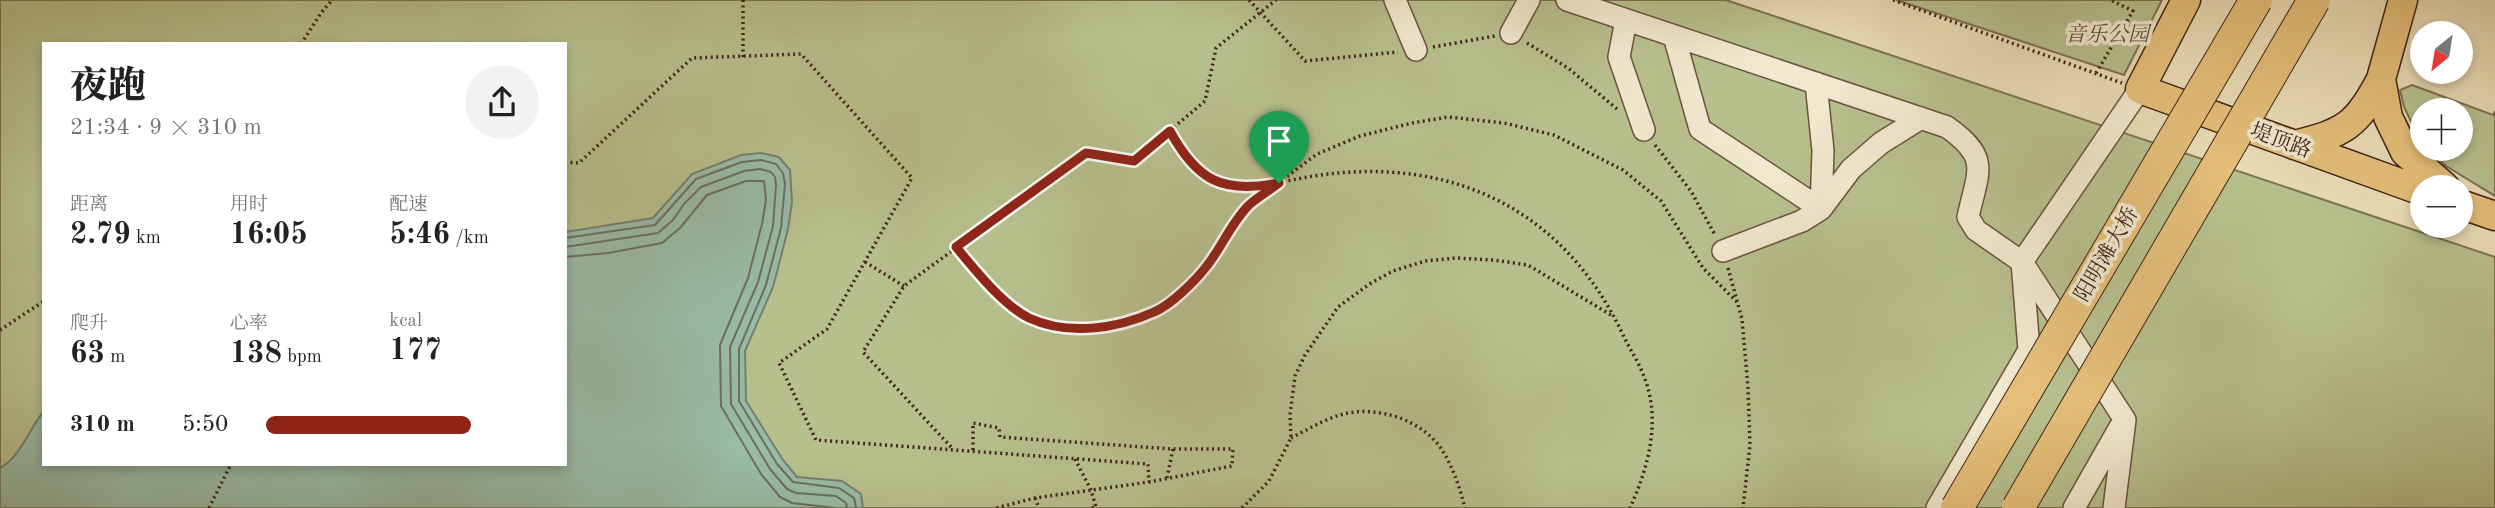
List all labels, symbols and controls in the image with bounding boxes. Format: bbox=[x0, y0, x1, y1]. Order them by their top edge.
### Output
north arrow bbox=[2410, 21, 2473, 84]
map controls bbox=[2410, 21, 2473, 238]
park label: 音乐公园 bbox=[2065, 23, 2152, 46]
button: share bbox=[465, 65, 539, 139]
text: 夜跑 bbox=[70, 69, 146, 107]
button: + bbox=[2410, 98, 2473, 161]
pin bbox=[1249, 111, 1309, 183]
text: 21:34 · 9 × 310 m bbox=[70, 116, 262, 139]
street label: 堤顶路 bbox=[2247, 119, 2314, 162]
icon: arrive bbox=[1260, 122, 1298, 160]
button: − bbox=[2410, 175, 2473, 238]
text: 距离 bbox=[70, 196, 108, 215]
text: 用时 bbox=[230, 196, 268, 215]
text: 配速 bbox=[389, 196, 427, 215]
street label: 阳明滩大桥 bbox=[2070, 203, 2143, 305]
text: 2.79 bbox=[70, 220, 131, 250]
text: 16:05 bbox=[230, 220, 308, 250]
text: 5:46 bbox=[389, 220, 450, 250]
text: km bbox=[131, 229, 161, 248]
text: /km bbox=[450, 229, 489, 248]
text: kcal bbox=[389, 312, 422, 331]
text: 爬升 bbox=[70, 315, 108, 334]
text: 心率 bbox=[230, 315, 268, 334]
text: 177 bbox=[389, 336, 442, 366]
text: 63 bbox=[70, 339, 105, 369]
text: 138 bbox=[230, 339, 282, 369]
text: m bbox=[105, 348, 125, 367]
text: bpm bbox=[282, 348, 322, 367]
text: 310 m bbox=[70, 413, 135, 436]
text: 5:50 bbox=[182, 413, 228, 436]

